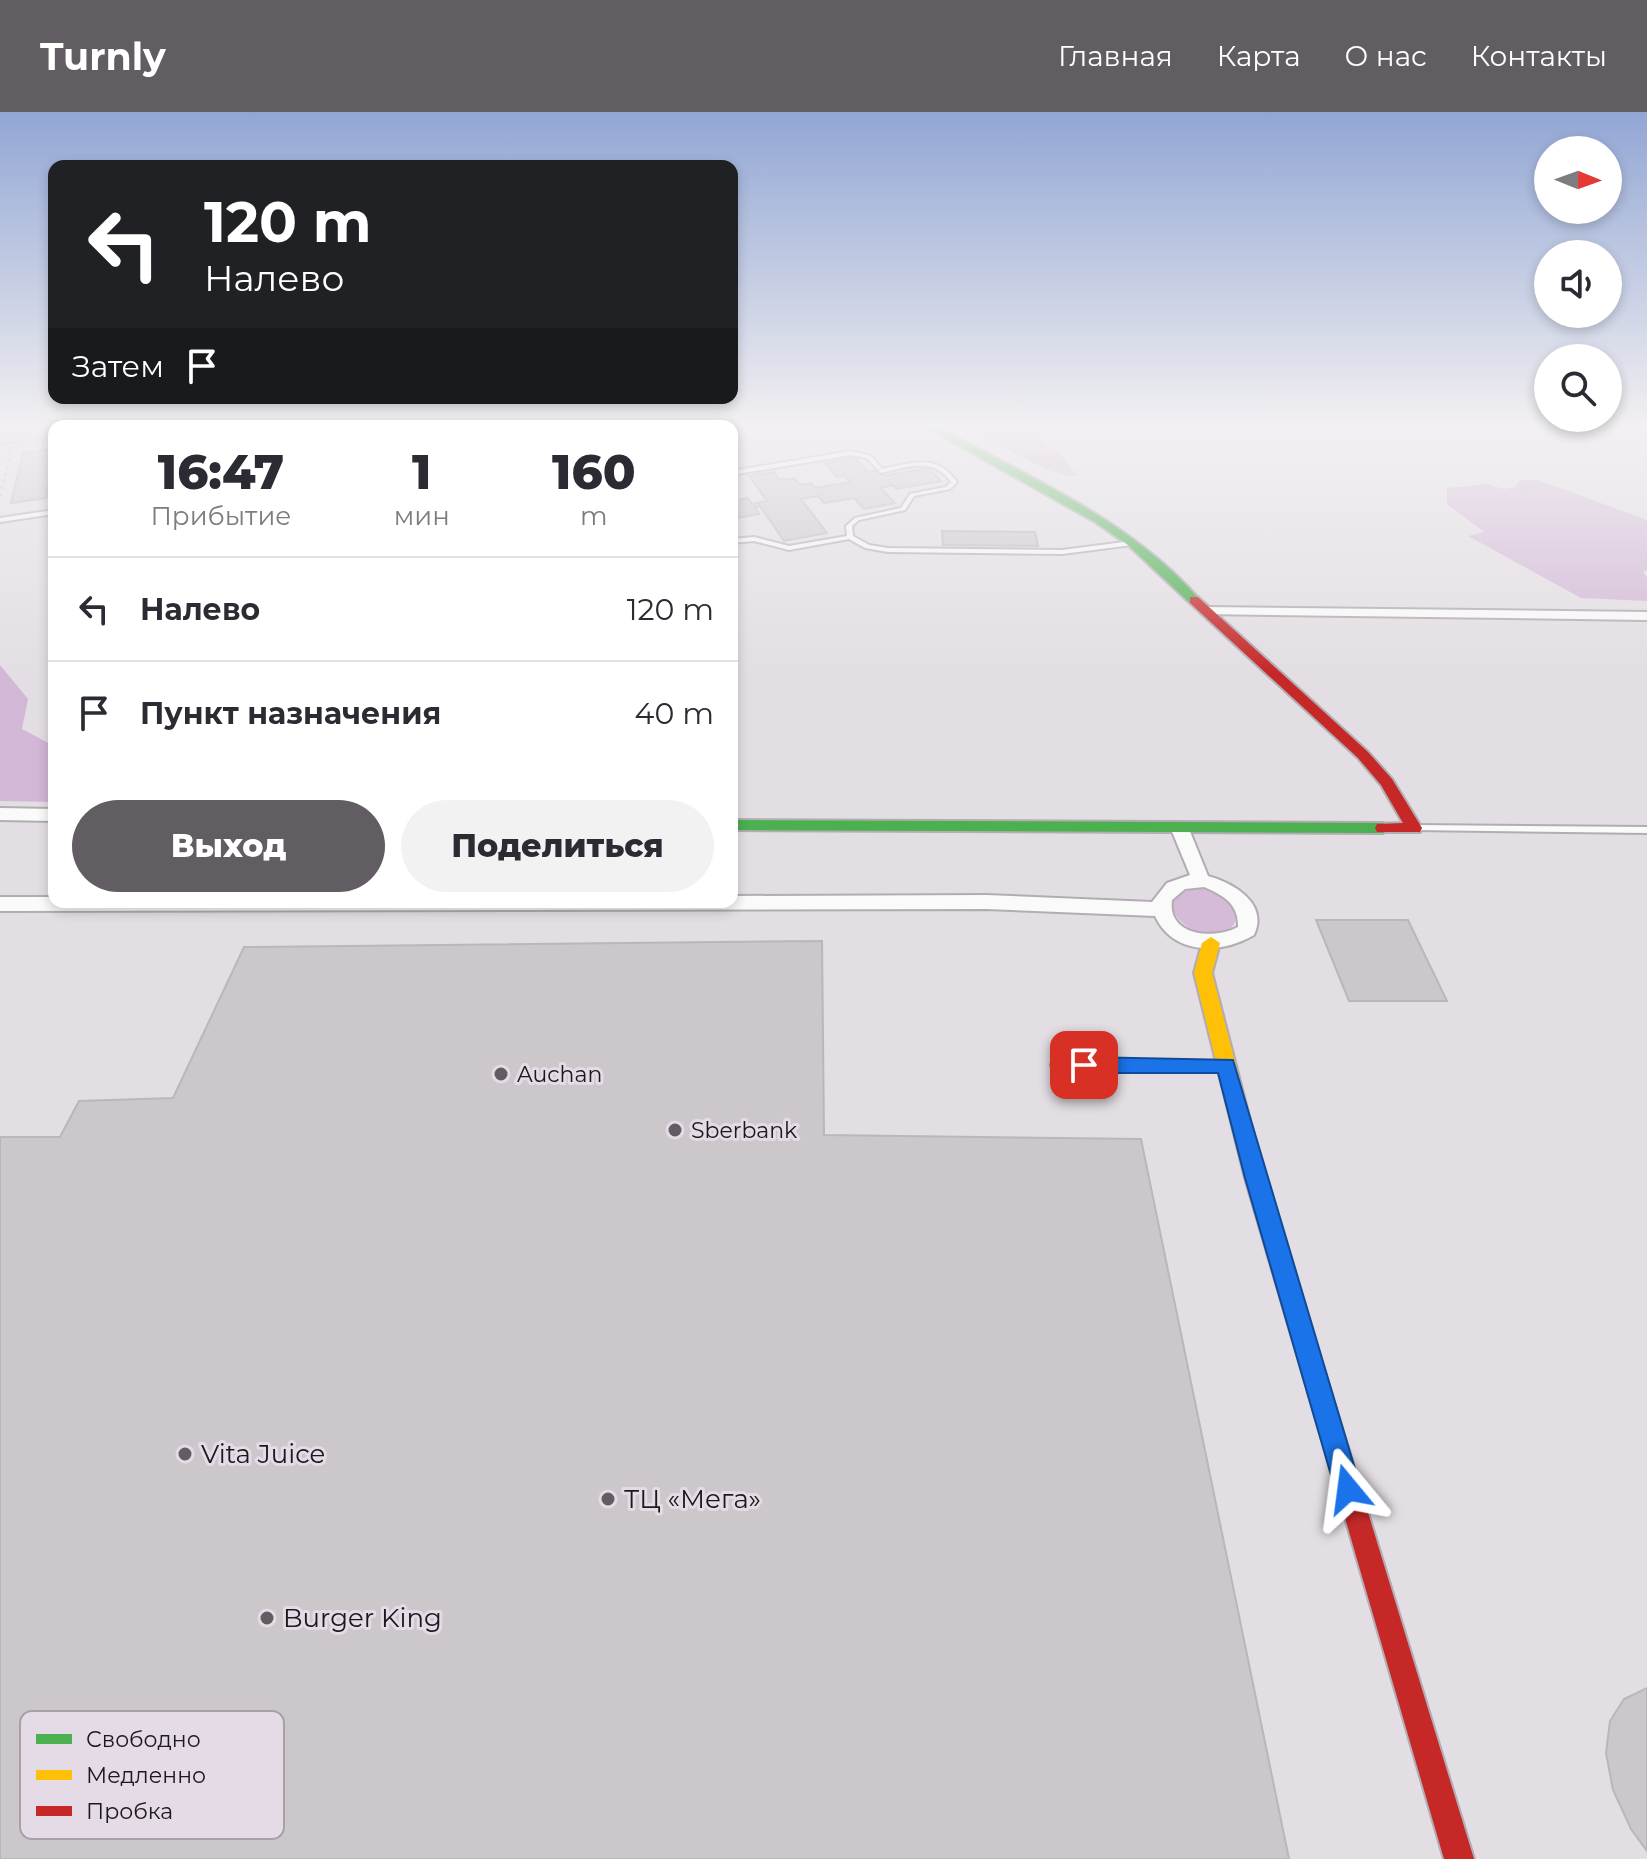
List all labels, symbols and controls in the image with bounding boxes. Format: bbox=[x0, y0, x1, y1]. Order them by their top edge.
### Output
text: Turnly bbox=[40, 33, 166, 80]
text: Главная bbox=[1058, 39, 1173, 73]
text: Карта bbox=[1217, 39, 1301, 73]
text: О нас bbox=[1345, 39, 1427, 73]
text: Контакты bbox=[1471, 39, 1607, 73]
north arrow bbox=[1534, 136, 1622, 224]
map controls bbox=[1534, 136, 1622, 432]
text: 120 m bbox=[204, 188, 372, 256]
icon: left bbox=[72, 192, 176, 296]
button: sound bbox=[1534, 240, 1622, 328]
text: Налево bbox=[204, 256, 344, 300]
icon: arrive bbox=[180, 344, 224, 388]
button: search bbox=[1534, 344, 1622, 432]
text: Затем bbox=[72, 348, 164, 385]
text: 16:47 bbox=[158, 443, 284, 501]
text: 1 bbox=[412, 443, 431, 501]
text: 160 bbox=[552, 443, 636, 501]
text: Прибытие bbox=[150, 500, 291, 532]
text: мин bbox=[394, 500, 450, 532]
text: m bbox=[580, 500, 608, 532]
icon: left bbox=[72, 587, 116, 631]
text: Налево bbox=[140, 591, 260, 628]
text: 120 m bbox=[627, 591, 714, 628]
icon: arrive bbox=[72, 691, 116, 735]
text: Пункт назначения bbox=[140, 695, 441, 732]
text: 40 m bbox=[635, 695, 714, 732]
button: Выход bbox=[72, 800, 385, 892]
button: Поделиться bbox=[401, 800, 714, 892]
pin bbox=[1050, 1031, 1118, 1099]
icon: arrive bbox=[1062, 1043, 1106, 1087]
place label: Auchan bbox=[517, 1061, 602, 1088]
marker: Auchan bbox=[492, 1065, 510, 1083]
place label: Sberbank bbox=[691, 1117, 798, 1144]
marker: Sberbank bbox=[666, 1121, 684, 1139]
place label: Vita Juice bbox=[201, 1438, 325, 1470]
marker: Vita Juice bbox=[176, 1445, 194, 1463]
position arrow bbox=[1306, 1447, 1390, 1531]
place label: ТЦ «Мега» bbox=[624, 1483, 761, 1515]
marker: ТЦ «Мега» bbox=[599, 1490, 617, 1508]
place label: Burger King bbox=[283, 1602, 442, 1634]
marker: Burger King bbox=[258, 1609, 276, 1627]
legend bbox=[20, 1711, 284, 1839]
text: Свободно bbox=[86, 1726, 201, 1753]
text: Медленно bbox=[86, 1762, 206, 1789]
text: Пробка bbox=[86, 1798, 173, 1825]

